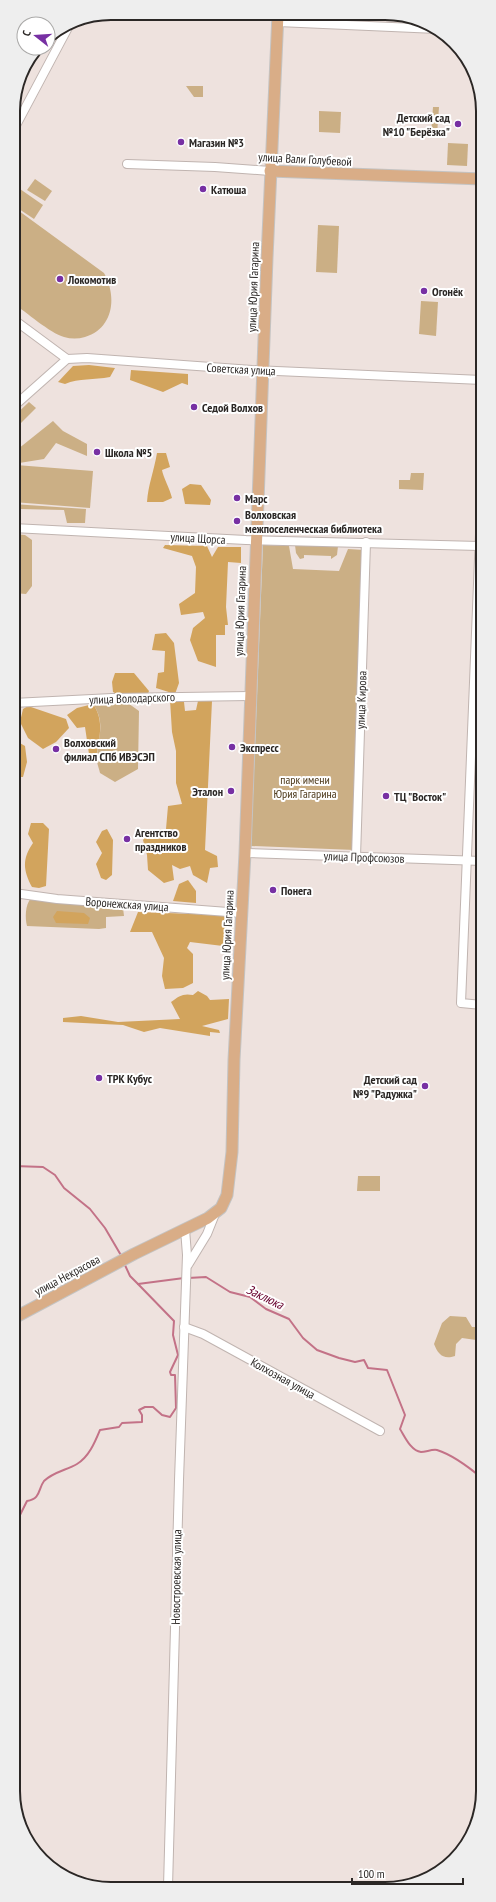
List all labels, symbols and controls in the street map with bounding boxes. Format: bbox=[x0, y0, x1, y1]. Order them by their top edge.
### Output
north arrow bbox=[16, 16, 56, 56]
text: С bbox=[19, 29, 34, 38]
place label: Детский cад №10 "Берёзка" bbox=[383, 110, 450, 139]
marker: Детский cад №10 "Берёзка" bbox=[453, 119, 463, 129]
place label: Магазин №3 bbox=[189, 135, 244, 150]
marker: Магазин №3 bbox=[176, 137, 186, 147]
street label: улица Вали Голубевой bbox=[258, 149, 352, 169]
place label: Катюша bbox=[211, 182, 246, 197]
marker: Катюша bbox=[198, 184, 208, 194]
street label: улица Юрия Гагарина bbox=[244, 241, 262, 332]
place label: Локомотив bbox=[67, 272, 116, 287]
marker: Локомотив bbox=[55, 274, 65, 284]
place label: Огонёк bbox=[432, 284, 463, 299]
marker: Огонёк bbox=[419, 286, 429, 296]
street label: Советская улица bbox=[206, 360, 276, 378]
place label: Седой Волхов bbox=[202, 400, 263, 415]
marker: Седой Волхов bbox=[189, 402, 199, 412]
place label: Школа №5 bbox=[105, 445, 152, 460]
marker: Школа №5 bbox=[92, 447, 102, 457]
place label: Марс bbox=[245, 491, 268, 506]
marker: Марс bbox=[232, 493, 242, 503]
place label: Волховская межпоселенческая библиотека bbox=[245, 507, 382, 536]
marker: Волховская межпоселенческая библиотека bbox=[232, 516, 242, 526]
street label: улица Щорса bbox=[170, 529, 226, 547]
street label: улица Юрия Гагарина bbox=[231, 565, 249, 656]
street label: улица Кирова bbox=[352, 670, 370, 729]
street label: улица Володарского bbox=[89, 689, 175, 707]
place label: Волховский филиал СПб ИВЭСЭП bbox=[64, 735, 155, 764]
place label: Экспресс bbox=[240, 740, 280, 755]
marker: Экспресс bbox=[227, 742, 237, 752]
marker: Волховский филиал СПб ИВЭСЭП bbox=[51, 744, 61, 754]
park label: парк имени Юрия Гагарина bbox=[273, 772, 337, 801]
place label: Эталон bbox=[192, 784, 223, 799]
marker: Эталон bbox=[226, 786, 236, 796]
place label: ТЦ "Восток" bbox=[394, 789, 446, 804]
marker: ТЦ "Восток" bbox=[381, 791, 391, 801]
place label: Агентство праздников bbox=[134, 825, 186, 854]
marker: Агентство праздников bbox=[122, 834, 132, 844]
street label: улица Профсоюзов bbox=[323, 848, 405, 866]
place label: Понега bbox=[281, 883, 312, 898]
marker: Понега bbox=[268, 885, 278, 895]
street label: улица Юрия Гагарина bbox=[217, 889, 237, 980]
street label: Воронежская улица bbox=[85, 894, 169, 914]
place label: ТРК Кубус bbox=[107, 1071, 153, 1086]
place label: Детский cад №9 "Радужка" bbox=[353, 1072, 417, 1101]
marker: ТРК Кубус bbox=[94, 1073, 104, 1083]
marker: Детский cад №9 "Радужка" bbox=[420, 1081, 430, 1091]
street label: улица Некрасова bbox=[32, 1251, 103, 1299]
water label: Заклюка bbox=[244, 1281, 287, 1314]
street label: Колхозная улица bbox=[248, 1354, 318, 1402]
street label: Новостроевская улица bbox=[168, 1529, 184, 1625]
scale bar bbox=[352, 1860, 463, 1886]
text: 100 m bbox=[358, 1866, 385, 1881]

